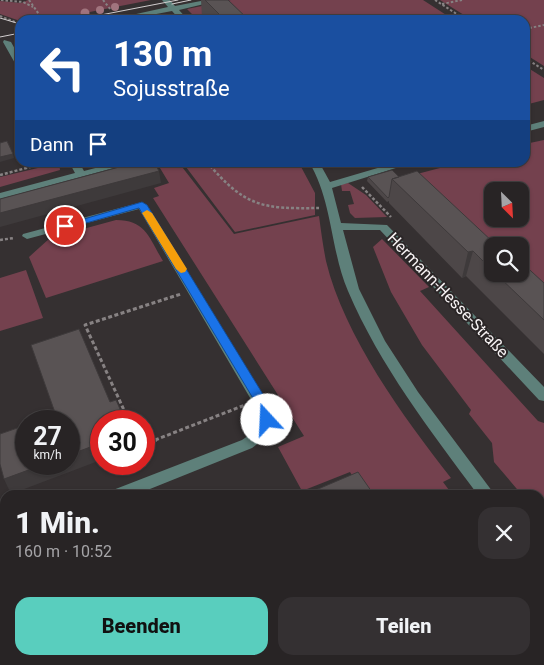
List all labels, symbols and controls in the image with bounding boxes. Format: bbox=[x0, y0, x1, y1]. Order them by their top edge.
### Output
text: 130 m bbox=[113, 34, 212, 75]
icon: left bbox=[30, 35, 95, 100]
text: Sojusstraße bbox=[113, 76, 230, 101]
icon: arrive bbox=[84, 130, 112, 158]
text: Dann bbox=[30, 133, 74, 156]
north arrow bbox=[484, 182, 529, 228]
map controls bbox=[484, 182, 529, 282]
pin bbox=[44, 205, 86, 247]
icon: arrive bbox=[51, 212, 79, 240]
street label: Hermann-Hesse-Straße bbox=[384, 229, 512, 361]
button: search bbox=[484, 237, 529, 282]
position arrow bbox=[240, 393, 292, 445]
speed limit sign: 30 bbox=[90, 410, 155, 475]
text: 27 bbox=[33, 422, 62, 451]
text: km/h bbox=[33, 448, 62, 462]
text: 1 Min. bbox=[15, 505, 100, 540]
button: close bbox=[478, 507, 530, 559]
text: 160 m · 10:52 bbox=[15, 542, 112, 561]
button: Beenden bbox=[15, 597, 268, 655]
button: Teilen bbox=[278, 597, 530, 655]

